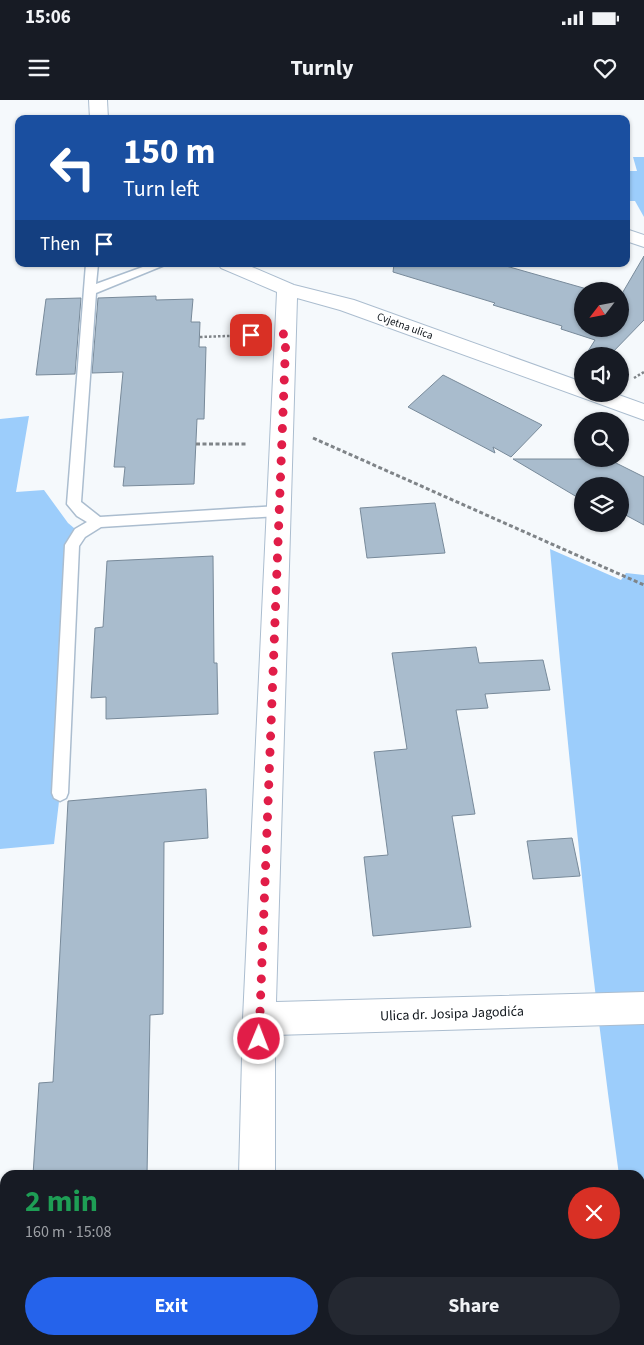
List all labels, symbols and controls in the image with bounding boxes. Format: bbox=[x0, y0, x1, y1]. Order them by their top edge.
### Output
text: 15:06 bbox=[25, 4, 71, 31]
text: Turnly bbox=[291, 52, 353, 84]
icon: menu bbox=[25, 54, 53, 82]
icon: heart bbox=[591, 54, 619, 82]
text: 150 m bbox=[123, 127, 215, 177]
icon: left bbox=[40, 135, 105, 200]
text: Turn left bbox=[123, 173, 199, 205]
icon: arrive bbox=[90, 230, 118, 258]
text: Then bbox=[40, 231, 80, 258]
north arrow bbox=[574, 282, 629, 338]
map controls bbox=[574, 282, 629, 532]
street label: Cvjetna ulica bbox=[375, 309, 435, 343]
pin bbox=[230, 314, 272, 356]
icon: arrive bbox=[237, 321, 265, 349]
button: sound bbox=[574, 347, 629, 402]
button: search bbox=[574, 412, 629, 467]
button: layers bbox=[574, 477, 629, 532]
street label: Ulica dr. Josipa Jagodića bbox=[380, 1001, 524, 1027]
position arrow bbox=[232, 1012, 284, 1064]
text: 2 min bbox=[25, 1180, 98, 1223]
button: close bbox=[568, 1187, 620, 1239]
text: 160 m · 15:08 bbox=[25, 1221, 112, 1243]
button: Exit bbox=[25, 1277, 318, 1335]
button: Share bbox=[328, 1277, 620, 1335]

